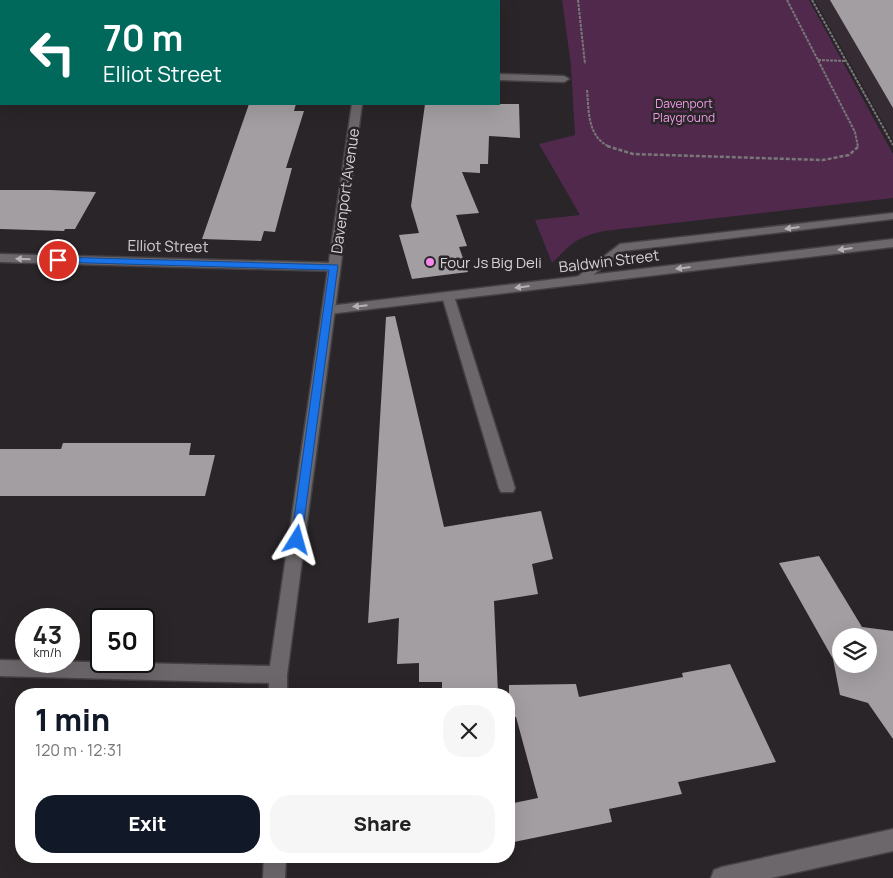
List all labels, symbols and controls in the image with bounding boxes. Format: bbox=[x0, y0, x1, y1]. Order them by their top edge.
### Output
text: 70 m bbox=[103, 14, 183, 62]
icon: left bbox=[20, 20, 85, 85]
text: Elliot Street bbox=[103, 59, 222, 89]
park label: Davenport Playground bbox=[653, 95, 715, 126]
street label: Davenport Avenue bbox=[326, 127, 364, 255]
one-way arrow bbox=[784, 224, 800, 232]
street label: Elliot Street bbox=[127, 235, 209, 257]
pin bbox=[37, 239, 79, 281]
street label: Baldwin Street bbox=[558, 244, 660, 278]
one-way arrow bbox=[836, 245, 852, 253]
icon: arrive bbox=[44, 246, 72, 274]
place label: Four Js Big Deli bbox=[440, 252, 542, 273]
one-way arrow bbox=[15, 255, 31, 263]
marker: Four Js Big Deli bbox=[424, 256, 436, 268]
one-way arrow bbox=[675, 264, 691, 272]
one-way arrow bbox=[514, 283, 530, 291]
one-way arrow bbox=[352, 302, 368, 310]
position arrow bbox=[270, 513, 322, 565]
speed limit sign: 50 bbox=[90, 608, 155, 673]
text: 43 bbox=[33, 617, 62, 652]
map controls bbox=[832, 628, 877, 673]
button: layers bbox=[832, 628, 877, 673]
text: km/h bbox=[34, 644, 61, 661]
text: 1 min bbox=[35, 699, 110, 740]
button: close bbox=[443, 705, 495, 757]
text: 120 m · 12:31 bbox=[35, 739, 122, 761]
button: Exit bbox=[35, 795, 260, 853]
button: Share bbox=[270, 795, 495, 853]

